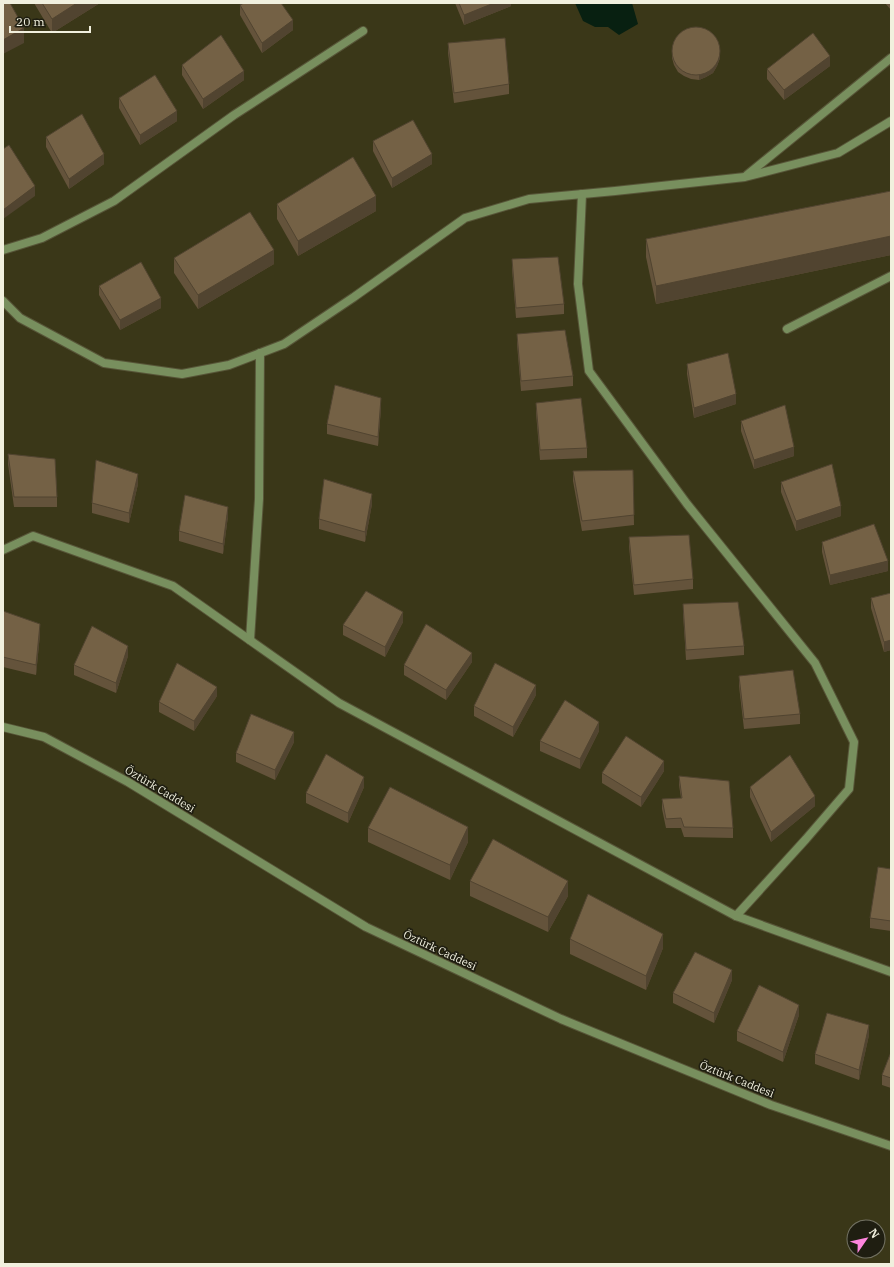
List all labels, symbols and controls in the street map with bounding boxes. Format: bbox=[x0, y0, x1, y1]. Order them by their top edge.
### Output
scale bar bbox=[10, 8, 90, 34]
text: 20 m bbox=[16, 14, 45, 29]
street label: Öztürk Caddesi bbox=[122, 763, 198, 816]
street label: Öztürk Caddesi bbox=[401, 927, 479, 973]
street label: Öztürk Caddesi bbox=[698, 1058, 777, 1101]
north arrow bbox=[846, 1219, 886, 1259]
text: N bbox=[866, 1226, 883, 1241]

